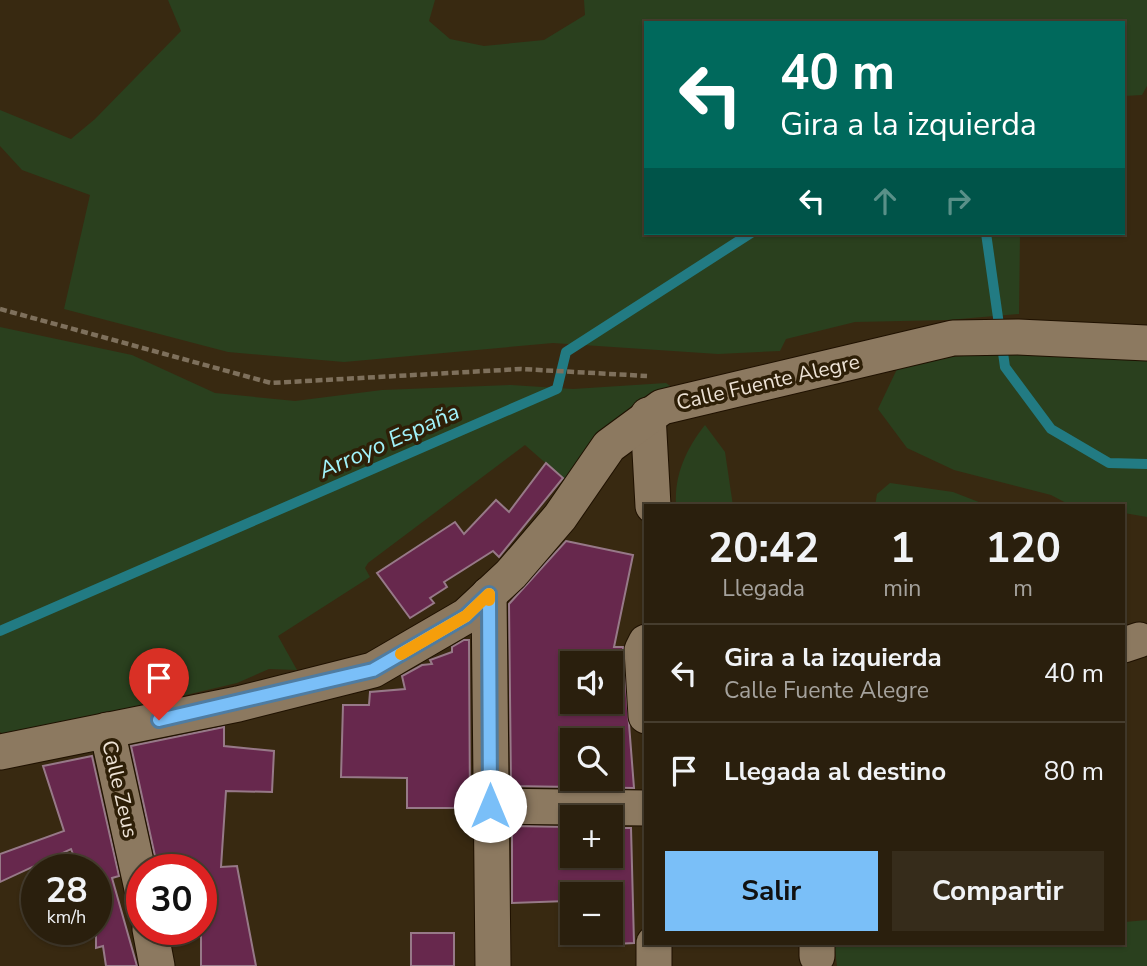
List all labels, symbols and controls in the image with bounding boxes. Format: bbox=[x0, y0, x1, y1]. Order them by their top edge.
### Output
text: 40 m bbox=[780, 39, 895, 106]
icon: left bbox=[665, 49, 756, 140]
text: Gira a la izquierda bbox=[780, 103, 1037, 146]
icon: left bbox=[793, 182, 831, 220]
icon: ahead bbox=[866, 182, 904, 220]
icon: right bbox=[939, 182, 977, 220]
street label: Calle Fuente Alegre bbox=[674, 347, 862, 417]
water label: Arroyo España bbox=[313, 396, 464, 486]
text: 20:42 bbox=[708, 520, 819, 577]
text: 1 bbox=[890, 520, 915, 577]
text: 120 bbox=[985, 520, 1061, 577]
text: Llegada bbox=[722, 573, 805, 604]
text: min bbox=[883, 573, 921, 604]
text: m bbox=[1013, 573, 1033, 604]
text: Gira a la izquierda bbox=[724, 640, 942, 675]
pin bbox=[129, 648, 189, 720]
map controls bbox=[560, 651, 623, 945]
button: sound bbox=[560, 651, 623, 714]
icon: left bbox=[665, 654, 703, 692]
text: 40 m bbox=[1044, 656, 1104, 691]
icon: arrive bbox=[140, 659, 178, 697]
text: Calle Fuente Alegre bbox=[724, 675, 929, 706]
button: search bbox=[560, 728, 623, 791]
street label: Calle Zeus bbox=[95, 738, 145, 840]
icon: arrive bbox=[665, 752, 703, 790]
text: Llegada al destino bbox=[724, 754, 946, 789]
text: 80 m bbox=[1044, 754, 1104, 789]
position arrow bbox=[453, 769, 527, 843]
button: + bbox=[560, 805, 623, 868]
button: Salir bbox=[665, 851, 878, 931]
button: Compartir bbox=[892, 851, 1104, 931]
speed limit sign: 30 bbox=[126, 854, 217, 945]
text: 28 bbox=[45, 867, 88, 914]
button: − bbox=[560, 882, 623, 945]
text: km/h bbox=[47, 905, 86, 929]

